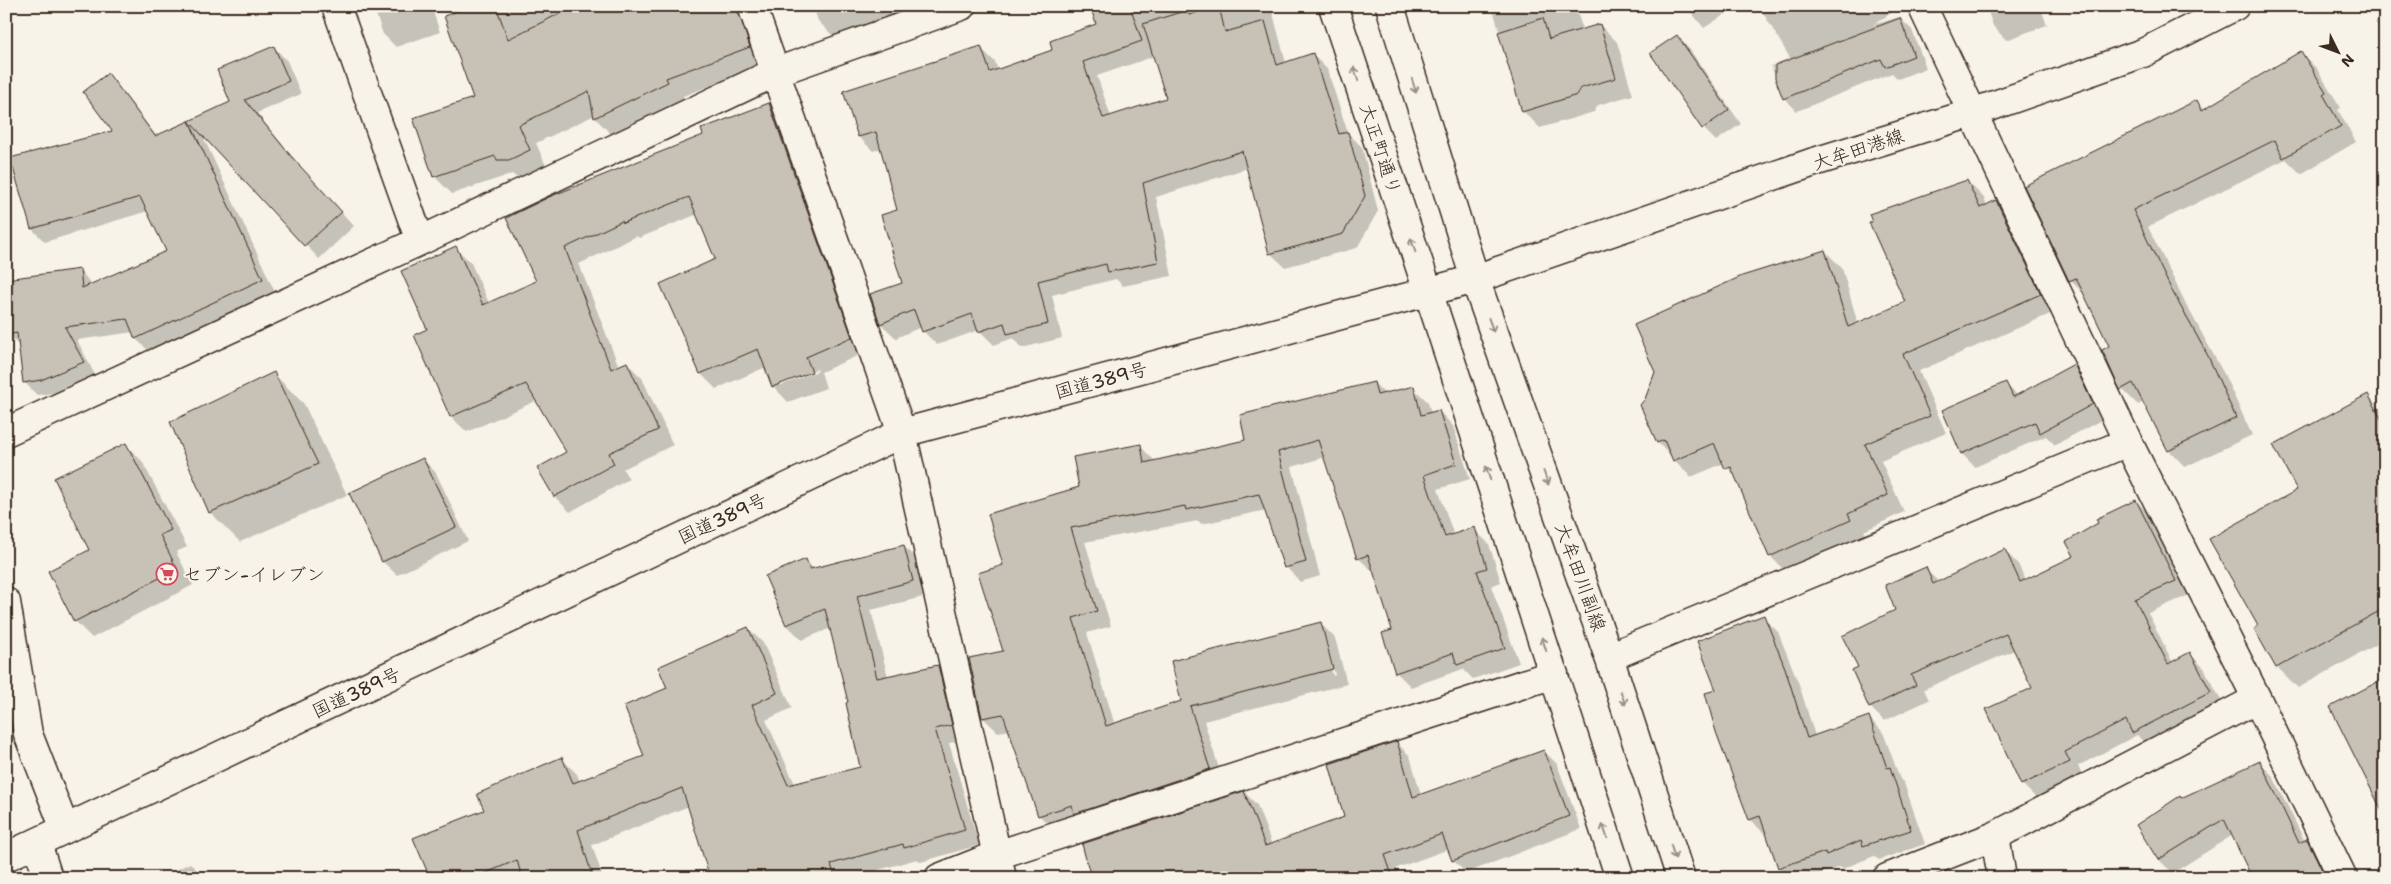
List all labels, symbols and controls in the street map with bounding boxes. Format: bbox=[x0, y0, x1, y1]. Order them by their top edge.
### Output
north arrow bbox=[2314, 28, 2364, 78]
text: N bbox=[2337, 51, 2358, 71]
one-way arrow bbox=[1351, 67, 1360, 83]
one-way arrow bbox=[1410, 78, 1420, 94]
street label: 大正町通り bbox=[1354, 100, 1407, 198]
street label: 大牟田港線 bbox=[1809, 123, 1907, 176]
one-way arrow bbox=[1408, 238, 1417, 253]
one-way arrow bbox=[1487, 317, 1496, 332]
street label: 国道389号 bbox=[1052, 356, 1150, 405]
one-way arrow bbox=[1483, 465, 1492, 481]
one-way arrow bbox=[1542, 470, 1551, 485]
street label: 国道389号 bbox=[674, 487, 771, 550]
street label: 大牟田川副線 bbox=[1549, 519, 1612, 635]
supermarket icon: セブン-イレブン bbox=[155, 562, 179, 586]
place label: セブン-イレブン bbox=[183, 562, 325, 587]
one-way arrow bbox=[1539, 636, 1548, 652]
street label: 国道389号 bbox=[308, 661, 405, 724]
one-way arrow bbox=[1618, 689, 1628, 705]
one-way arrow bbox=[1600, 824, 1609, 840]
one-way arrow bbox=[1669, 844, 1678, 859]

